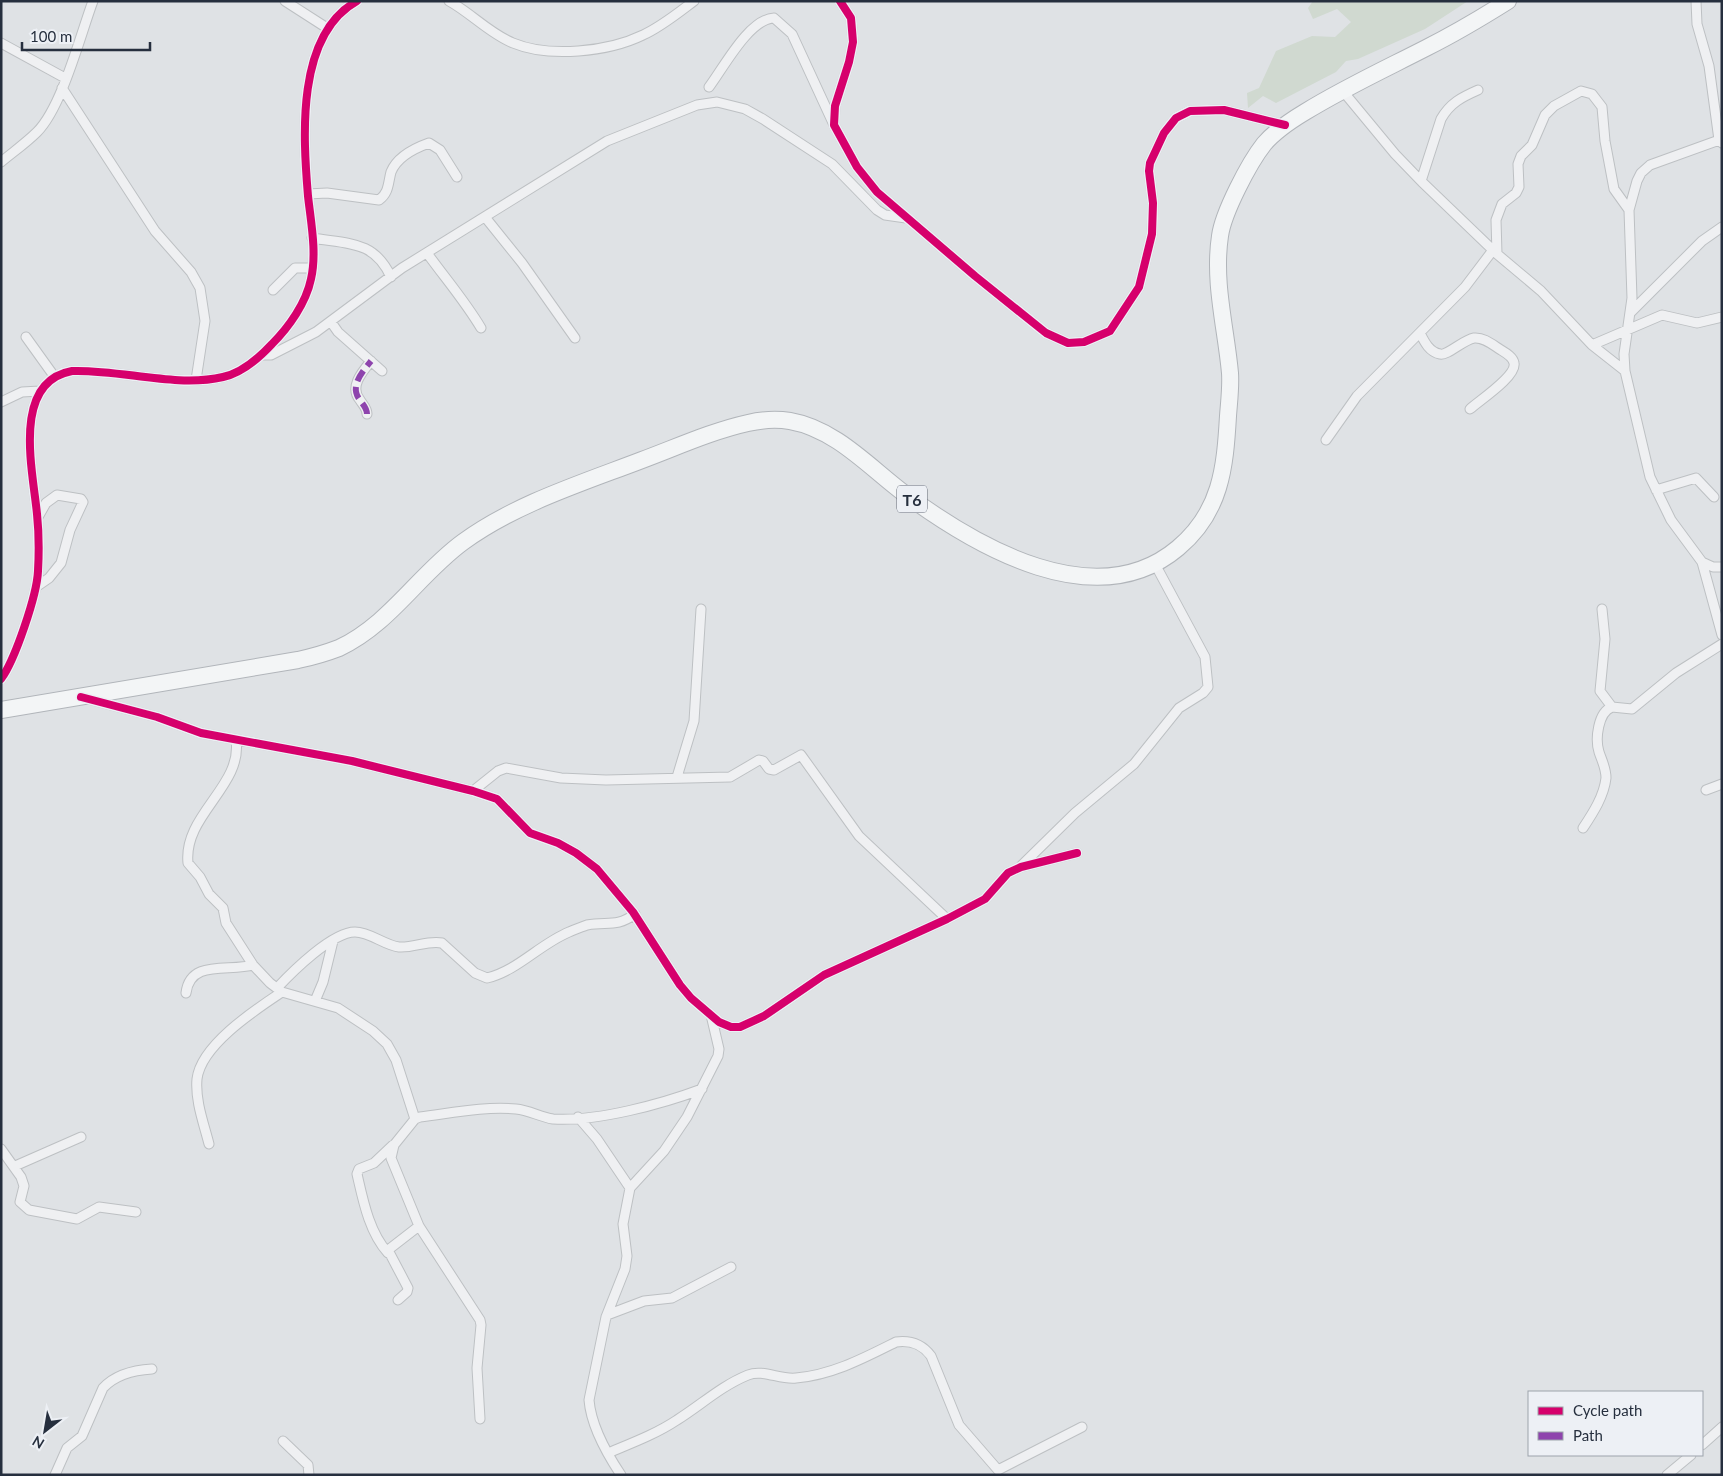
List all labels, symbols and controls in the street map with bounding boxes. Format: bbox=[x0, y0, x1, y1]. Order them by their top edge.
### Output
scale bar bbox=[22, 20, 150, 52]
text: 100 m bbox=[30, 27, 72, 45]
road number: T6 bbox=[897, 486, 927, 512]
legend bbox=[1528, 1391, 1703, 1456]
text: Cycle path bbox=[1573, 1401, 1642, 1419]
north arrow bbox=[20, 1406, 70, 1456]
text: Path bbox=[1573, 1426, 1603, 1444]
text: N bbox=[29, 1433, 47, 1453]

